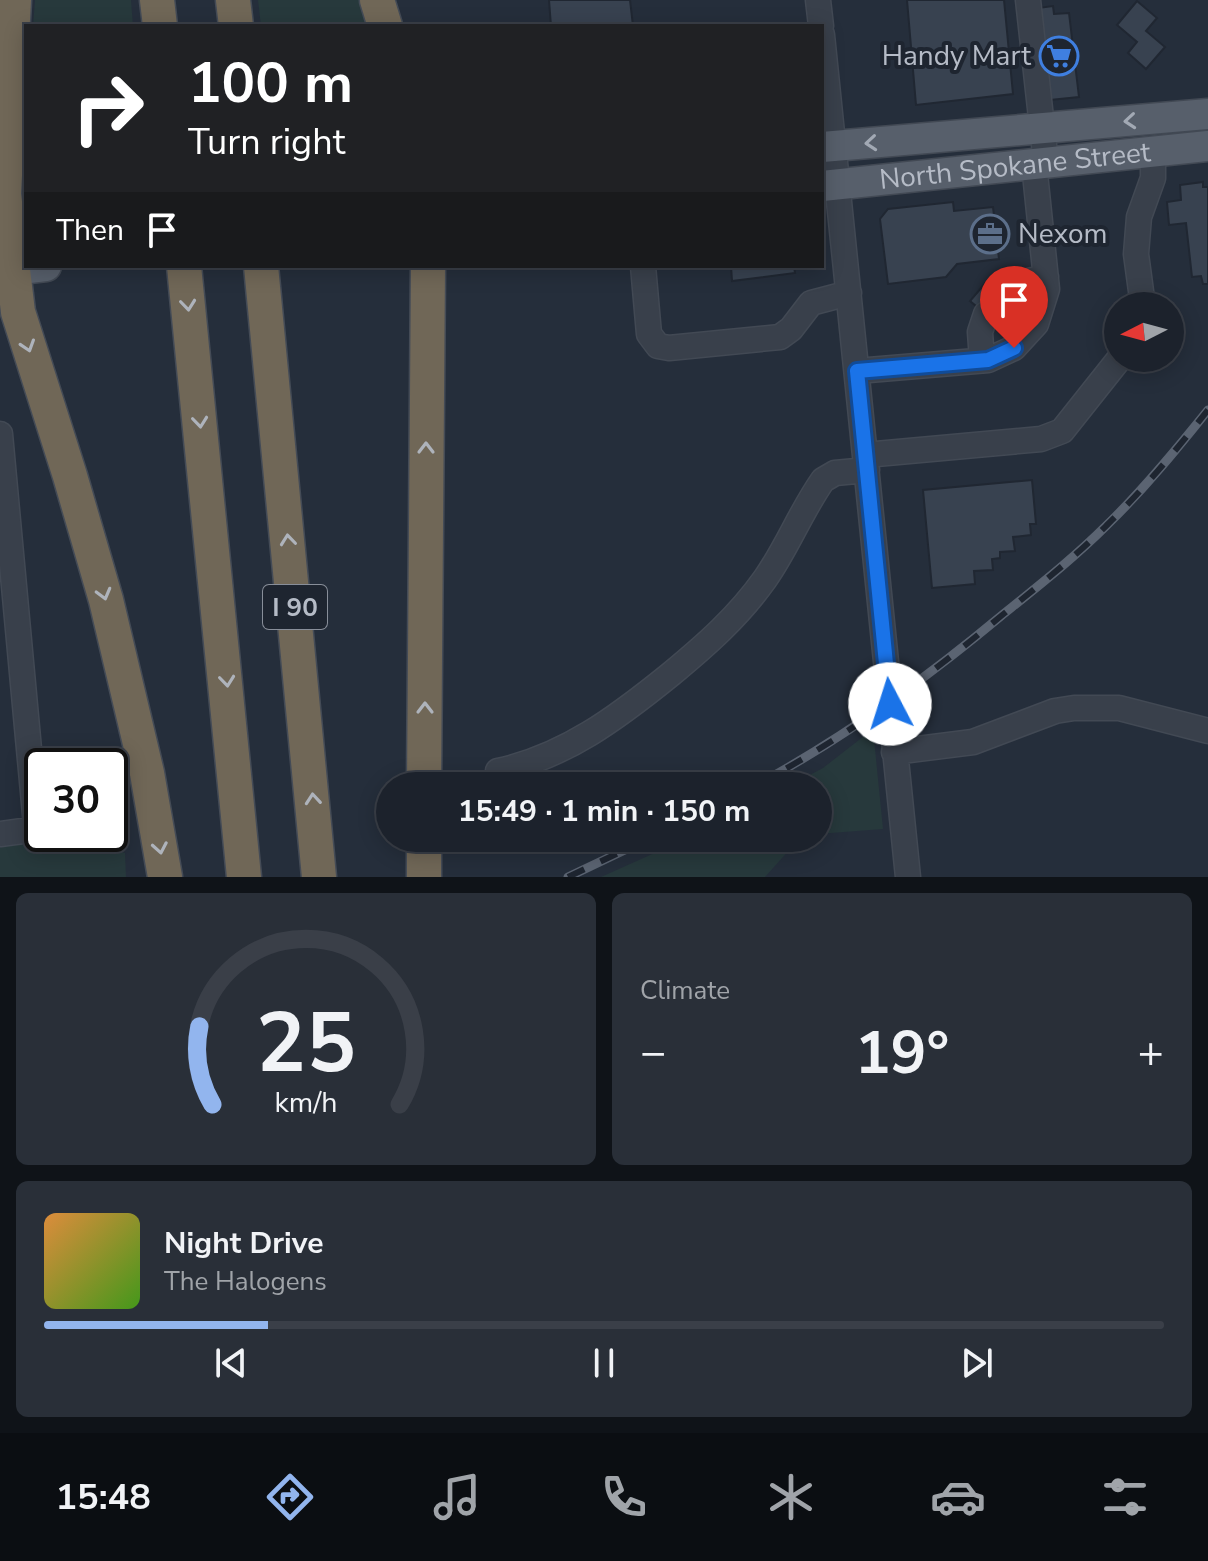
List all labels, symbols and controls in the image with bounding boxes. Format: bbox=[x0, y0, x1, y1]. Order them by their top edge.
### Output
supermarket icon: Handy Mart bbox=[1038, 35, 1080, 77]
place label: Handy Mart bbox=[882, 37, 1031, 75]
text: 100 m bbox=[188, 45, 353, 122]
icon: right bbox=[56, 56, 160, 160]
one-way arrow bbox=[1123, 112, 1136, 129]
text: Turn right bbox=[188, 118, 345, 167]
street label: North Spokane Street bbox=[878, 133, 1153, 199]
one-way arrow bbox=[864, 134, 877, 151]
icon: arrive bbox=[140, 208, 184, 252]
text: Then bbox=[56, 210, 124, 251]
office icon: Nexom bbox=[969, 213, 1011, 255]
place label: Nexom bbox=[1018, 215, 1107, 253]
pin bbox=[980, 266, 1048, 348]
icon: arrive bbox=[992, 278, 1036, 322]
north arrow bbox=[1104, 292, 1184, 372]
map controls bbox=[1104, 292, 1184, 372]
one-way arrow bbox=[180, 299, 197, 312]
one-way arrow bbox=[19, 338, 35, 352]
one-way arrow bbox=[192, 416, 209, 429]
one-way arrow bbox=[418, 441, 435, 454]
one-way arrow bbox=[280, 534, 297, 547]
road number: I 90 bbox=[263, 585, 327, 629]
one-way arrow bbox=[95, 587, 111, 601]
position arrow bbox=[848, 662, 932, 746]
one-way arrow bbox=[218, 675, 235, 688]
one-way arrow bbox=[416, 701, 434, 714]
speed limit sign: 30 bbox=[24, 748, 128, 852]
text: 15:49 · 1 min · 150 m bbox=[458, 791, 750, 832]
one-way arrow bbox=[305, 792, 322, 805]
one-way arrow bbox=[151, 841, 168, 855]
text: Climate bbox=[640, 973, 730, 1008]
text: 25 bbox=[256, 987, 356, 1100]
text: 19° bbox=[855, 1012, 949, 1094]
text: − bbox=[640, 1023, 666, 1083]
text: + bbox=[1138, 1023, 1164, 1083]
text: km/h bbox=[275, 1083, 337, 1122]
text: Night Drive bbox=[164, 1223, 323, 1264]
text: The Halogens bbox=[164, 1264, 327, 1299]
icon: previous bbox=[209, 1341, 253, 1385]
icon: pause bbox=[582, 1341, 626, 1385]
icon: next bbox=[955, 1341, 999, 1385]
icon: directions bbox=[262, 1469, 318, 1525]
icon: music bbox=[429, 1469, 485, 1525]
icon: phone bbox=[596, 1469, 652, 1525]
icon: climate bbox=[763, 1469, 819, 1525]
icon: car bbox=[930, 1469, 986, 1525]
icon: filters bbox=[1097, 1469, 1153, 1525]
text: 15:48 bbox=[55, 1473, 151, 1522]

